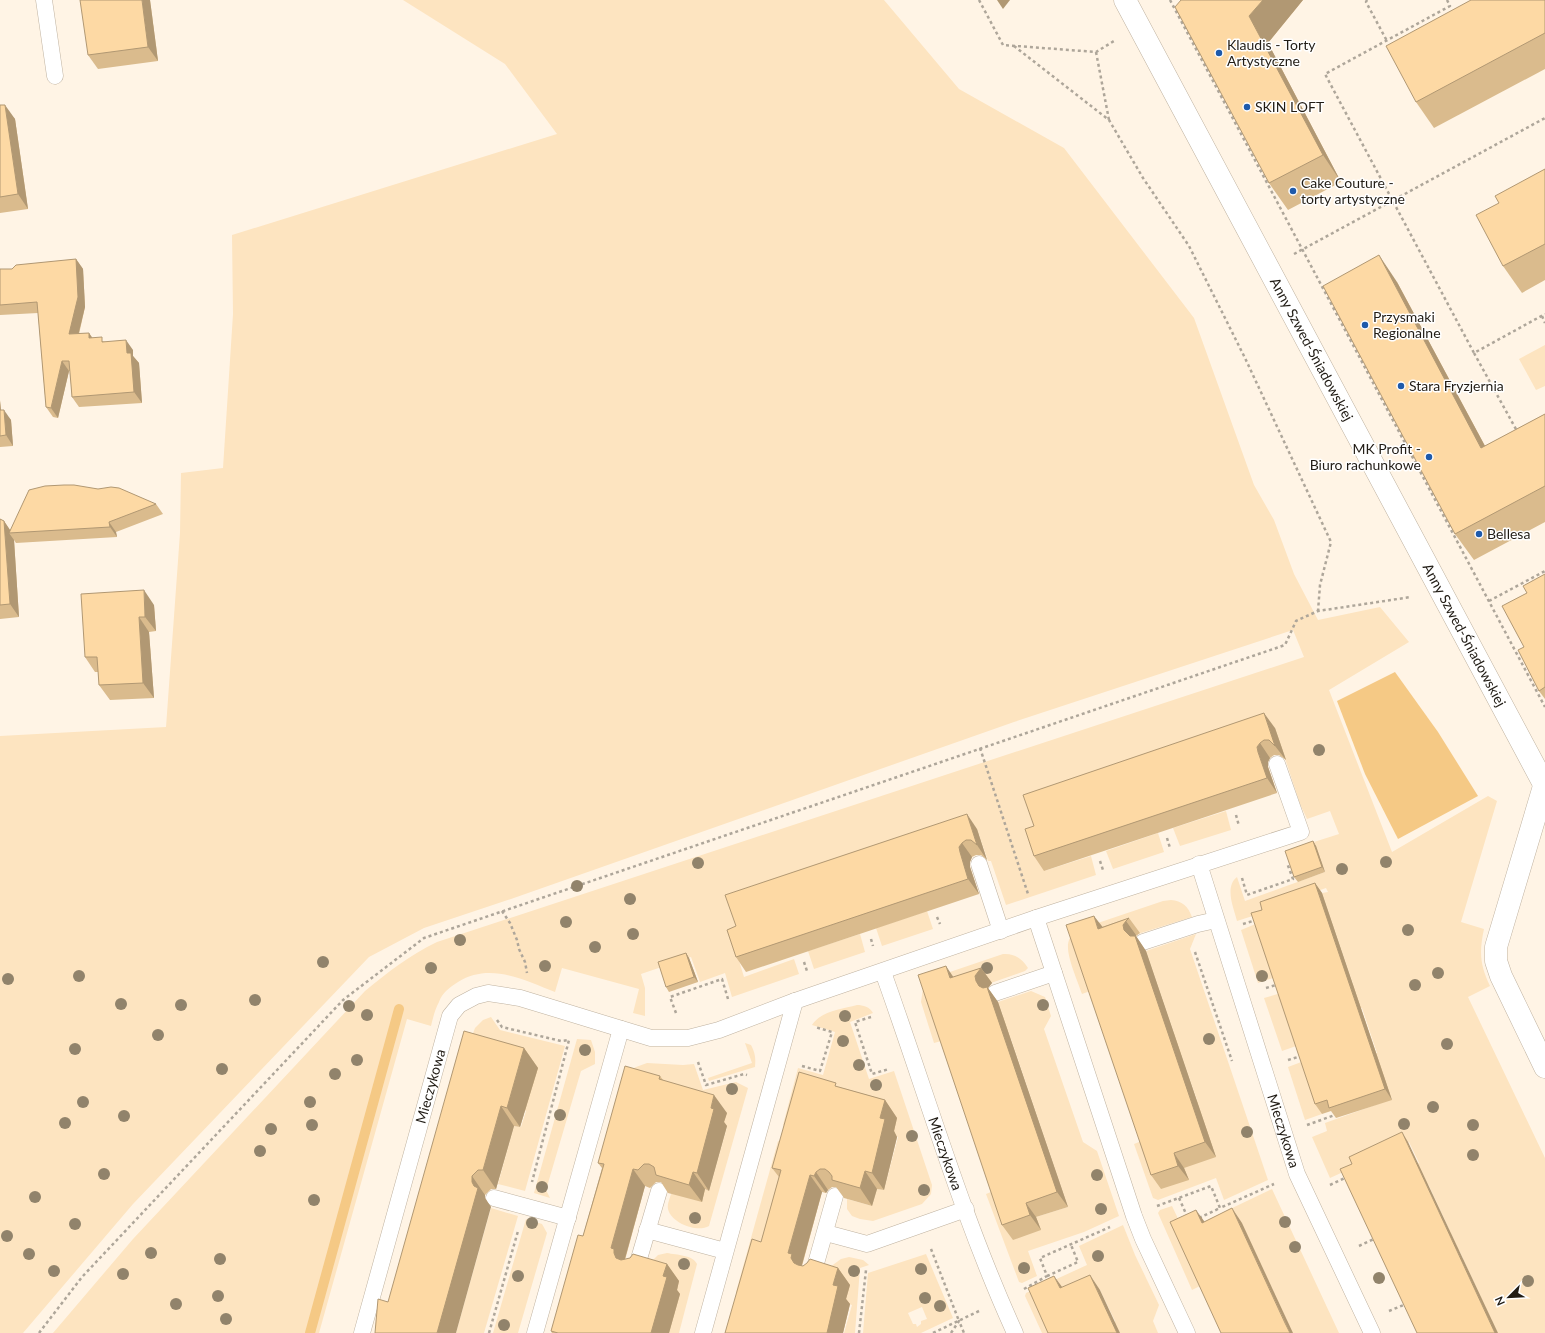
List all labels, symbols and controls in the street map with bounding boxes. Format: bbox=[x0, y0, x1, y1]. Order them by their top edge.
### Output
place label: Klaudis - Torty Artystyczne bbox=[1227, 36, 1316, 69]
marker: Klaudis - Torty Artystyczne bbox=[1214, 48, 1224, 58]
place label: SKIN LOFT bbox=[1255, 98, 1325, 115]
marker: SKIN LOFT bbox=[1242, 102, 1252, 112]
place label: Cake Couture - torty artystyczne bbox=[1301, 174, 1405, 207]
marker: Cake Couture - torty artystyczne bbox=[1288, 186, 1298, 196]
street label: Anny Szwed-Śniadowskiej bbox=[1267, 274, 1357, 424]
place label: Przysmaki Regionalne bbox=[1373, 308, 1441, 341]
marker: Przysmaki Regionalne bbox=[1360, 320, 1370, 330]
place label: Stara Fryzjernia bbox=[1409, 377, 1504, 394]
marker: Stara Fryzjernia bbox=[1396, 381, 1406, 391]
place label: MK Profit - Biuro rachunkowe bbox=[1310, 440, 1421, 473]
marker: MK Profit - Biuro rachunkowe bbox=[1424, 452, 1434, 462]
place label: Bellesa bbox=[1487, 525, 1530, 542]
marker: Bellesa bbox=[1474, 529, 1484, 539]
street label: Anny Szwed-Śniadowskiej bbox=[1420, 560, 1510, 709]
street label: Mieczykowa bbox=[412, 1047, 448, 1125]
street label: Mieczykowa bbox=[1264, 1092, 1304, 1170]
street label: Mieczykowa bbox=[925, 1115, 966, 1192]
north arrow bbox=[1489, 1277, 1529, 1317]
text: N bbox=[1492, 1295, 1507, 1308]

